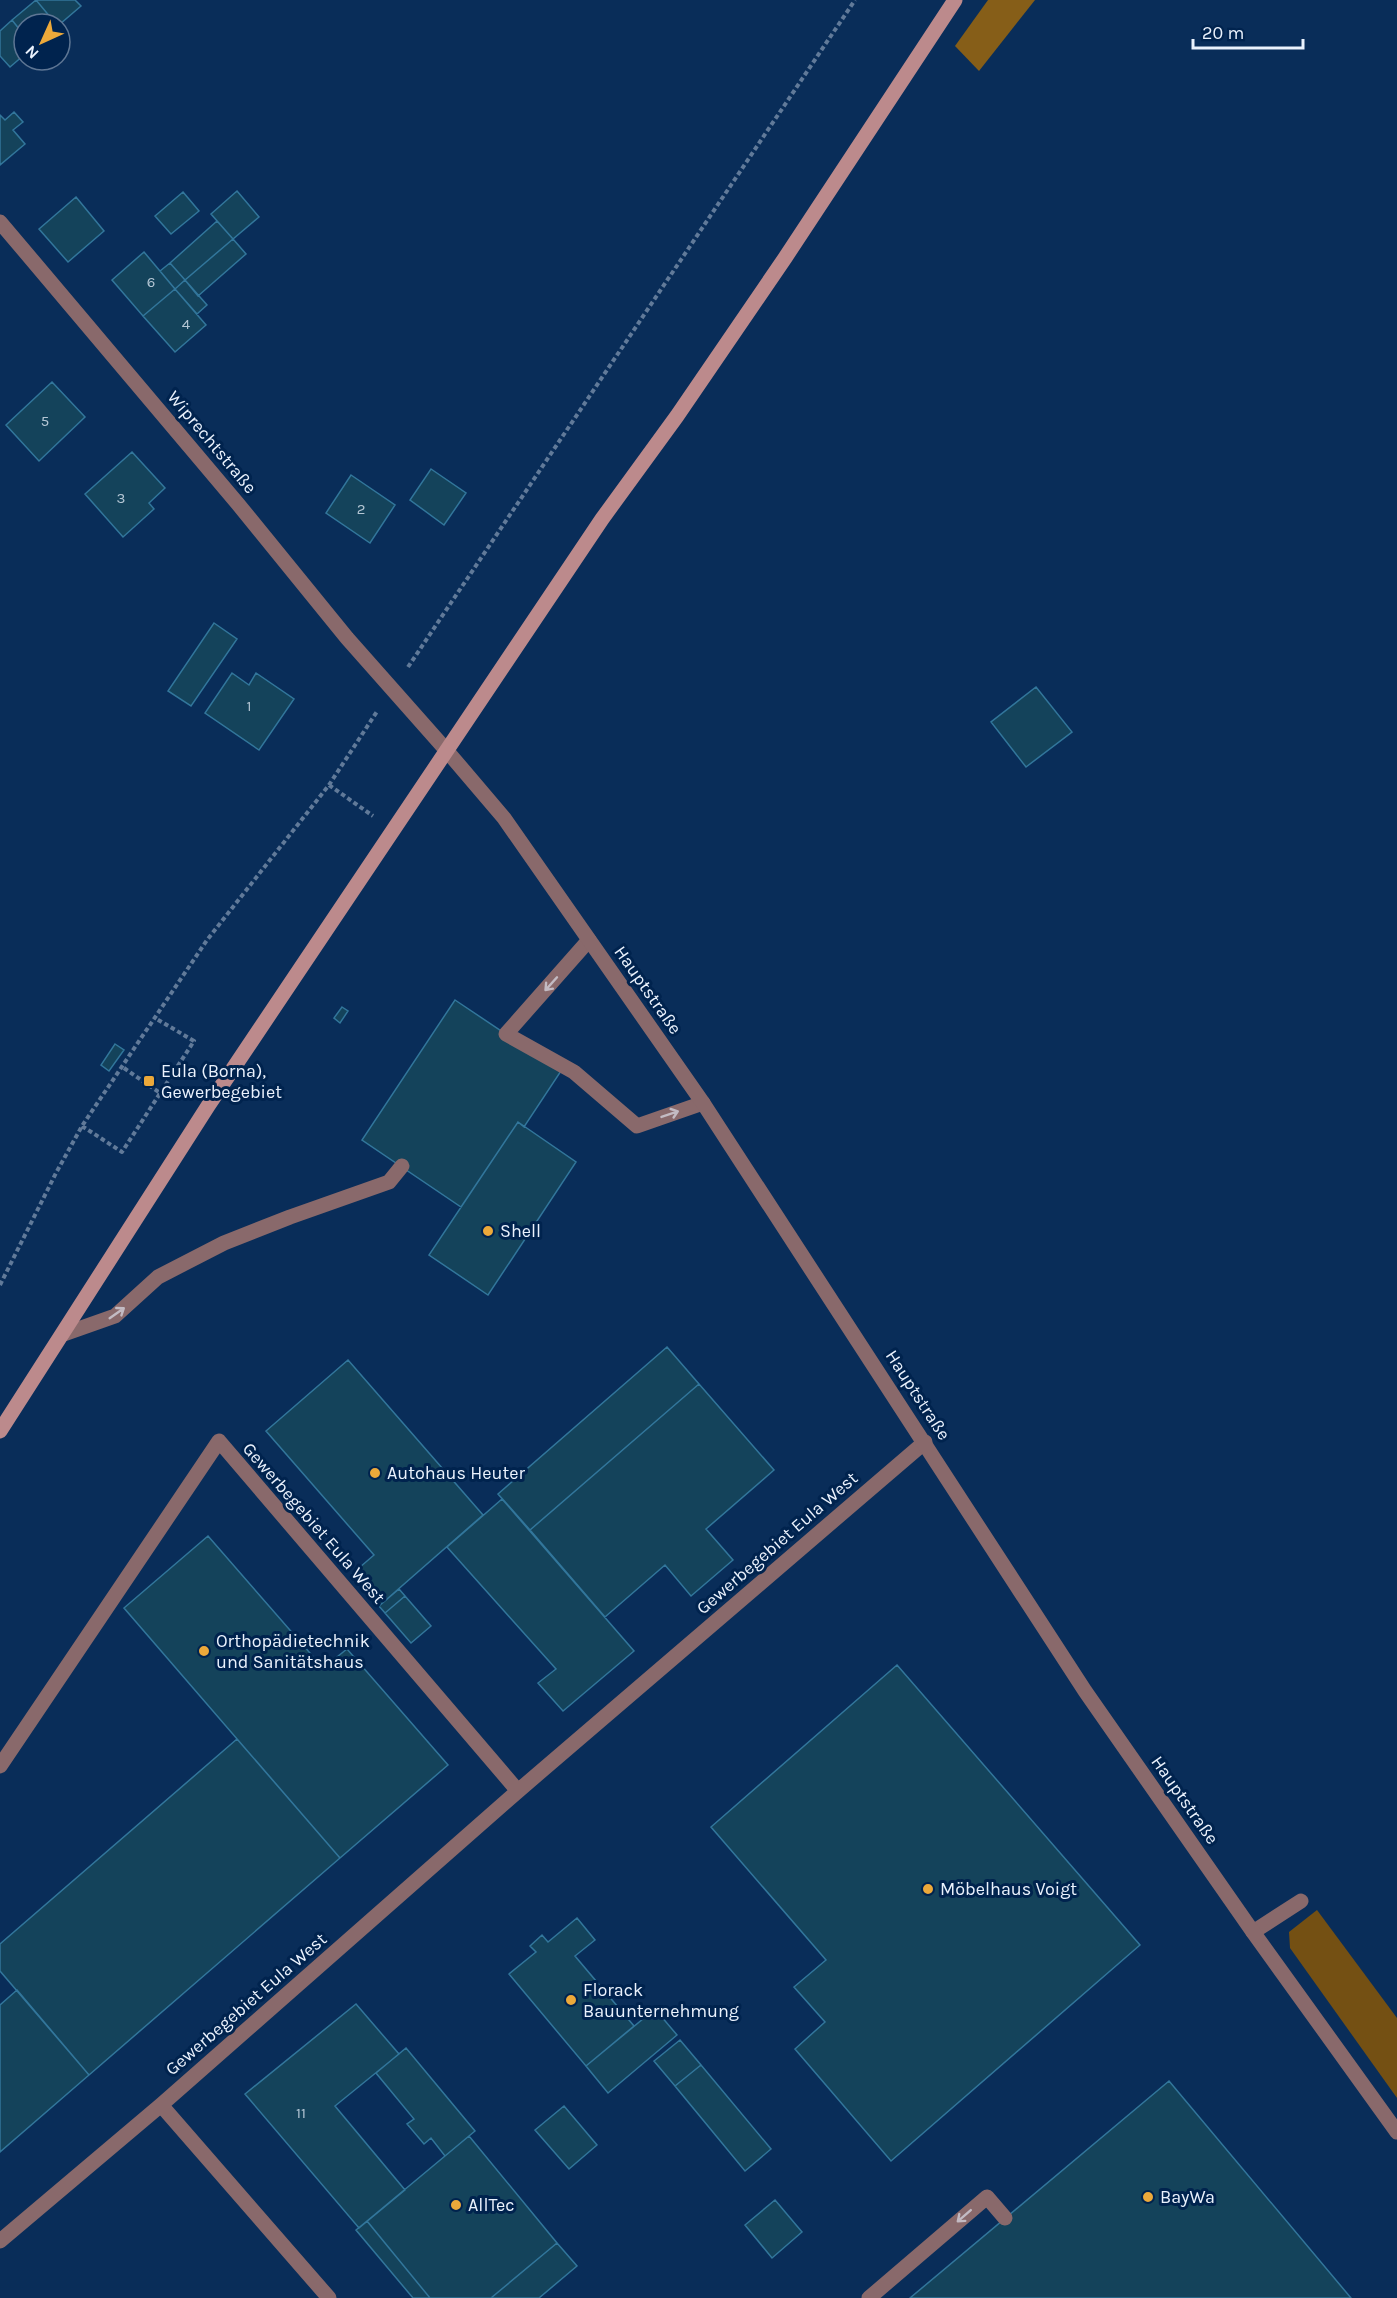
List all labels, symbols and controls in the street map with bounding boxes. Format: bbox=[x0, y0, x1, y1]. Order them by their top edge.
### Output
north arrow bbox=[12, 12, 72, 72]
scale bar bbox=[1193, 12, 1302, 50]
text: 20 m bbox=[1202, 22, 1244, 44]
text: N bbox=[21, 41, 43, 63]
house number: 6 bbox=[147, 273, 155, 291]
house number: 4 bbox=[182, 315, 191, 333]
street label: Wiprechtstraße bbox=[163, 386, 261, 498]
house number: 5 bbox=[41, 412, 49, 430]
house number: 3 bbox=[117, 489, 125, 507]
house number: 2 bbox=[357, 500, 365, 518]
house number: 1 bbox=[247, 697, 251, 715]
street label: Hauptstraße bbox=[609, 941, 687, 1039]
one-way arrow bbox=[544, 976, 558, 991]
place label: Eula (Borna), Gewerbegebiet bbox=[161, 1060, 282, 1103]
marker: Eula (Borna), Gewerbegebiet bbox=[142, 1074, 156, 1088]
one-way arrow bbox=[660, 1108, 679, 1119]
place label: Shell bbox=[500, 1220, 541, 1242]
marker: Shell bbox=[481, 1224, 495, 1238]
one-way arrow bbox=[109, 1306, 126, 1319]
street label: Hauptstraße bbox=[881, 1346, 955, 1444]
street label: Gewerbegebiet Eula West bbox=[238, 1438, 390, 1608]
place label: Autohaus Heuter bbox=[387, 1462, 525, 1484]
marker: Autohaus Heuter bbox=[368, 1466, 382, 1480]
street label: Gewerbegebiet Eula West bbox=[692, 1467, 862, 1619]
place label: Orthopädietechnik und Sanitätshaus bbox=[216, 1630, 370, 1673]
marker: Orthopädietechnik und Sanitätshaus bbox=[197, 1644, 211, 1658]
street label: Hauptstraße bbox=[1146, 1751, 1224, 1849]
place label: Möbelhaus Voigt bbox=[940, 1878, 1077, 1900]
marker: Möbelhaus Voigt bbox=[921, 1882, 935, 1896]
street label: Gewerbegebiet Eula West bbox=[161, 1928, 331, 2080]
place label: Florack Bauunternehmung bbox=[583, 1979, 739, 2022]
marker: Florack Bauunternehmung bbox=[564, 1993, 578, 2007]
house number: 11 bbox=[296, 2104, 306, 2122]
place label: BayWa bbox=[1160, 2186, 1215, 2208]
marker: BayWa bbox=[1141, 2190, 1155, 2204]
place label: AllTec bbox=[468, 2194, 515, 2216]
marker: AllTec bbox=[449, 2198, 463, 2212]
one-way arrow bbox=[956, 2210, 972, 2223]

